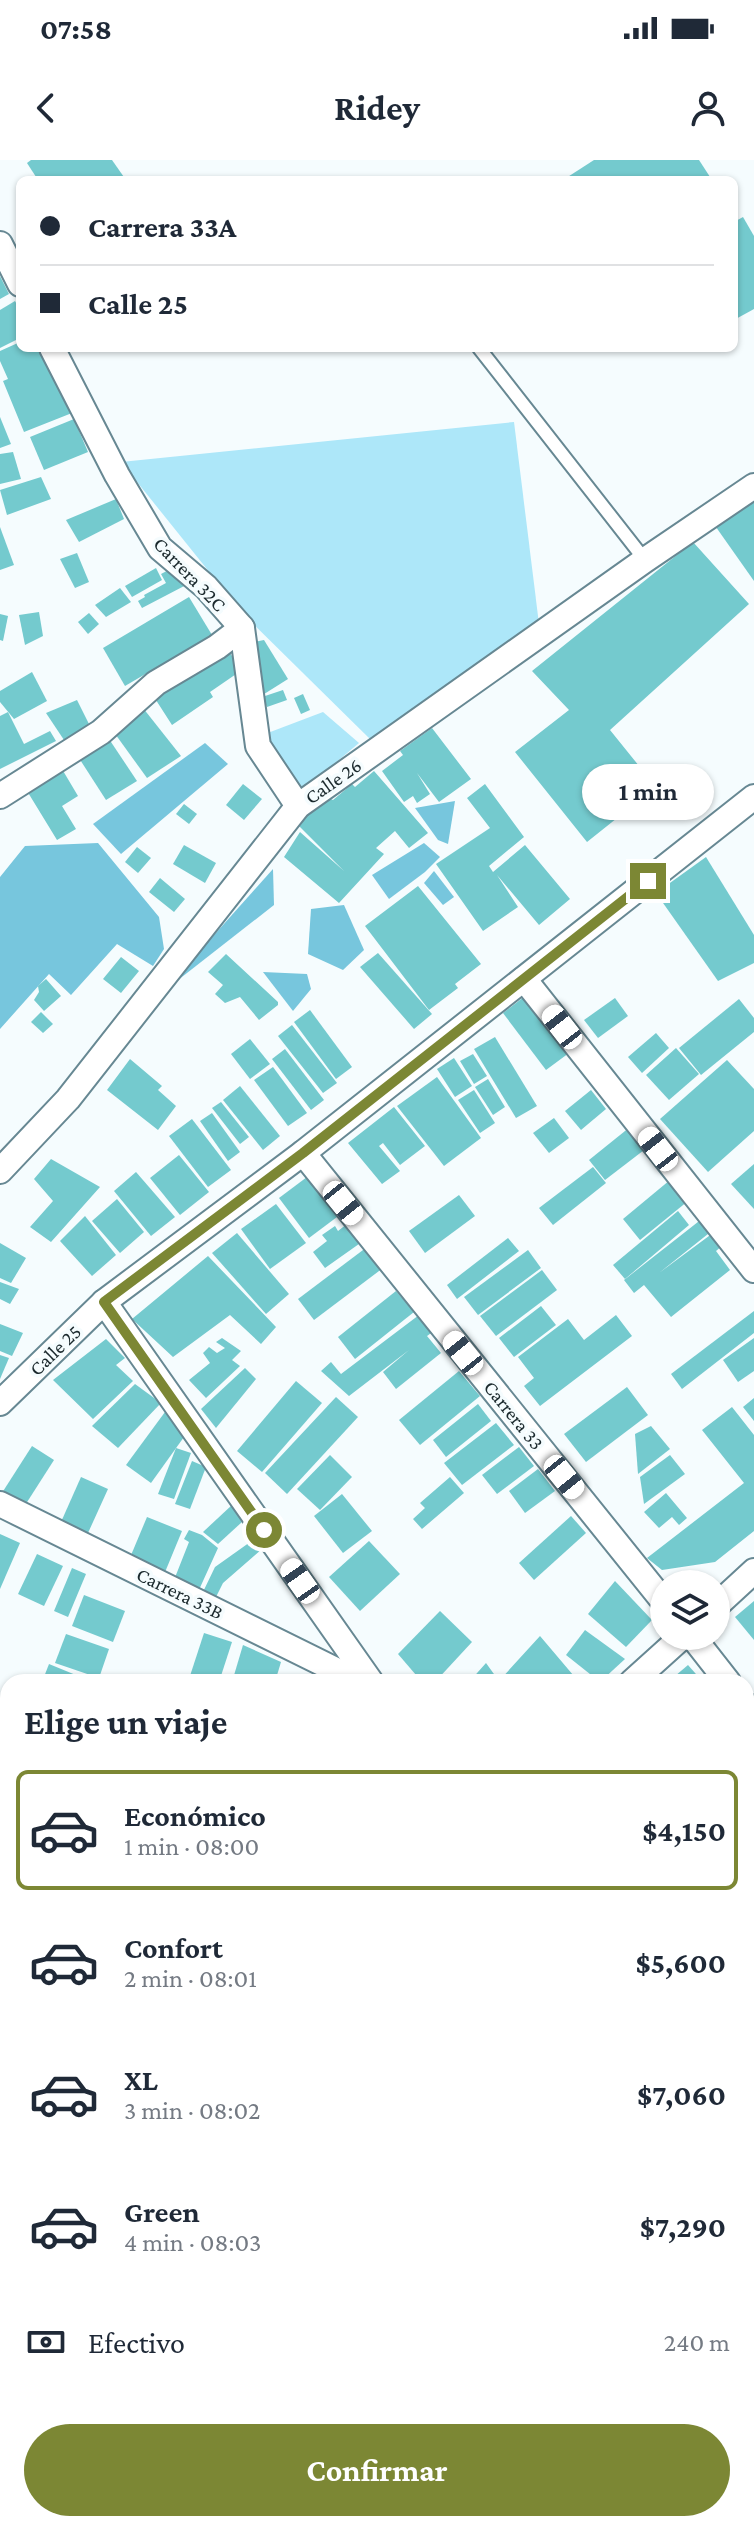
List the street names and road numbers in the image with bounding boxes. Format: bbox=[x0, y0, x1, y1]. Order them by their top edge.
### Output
street label: Carrera 32C bbox=[149, 533, 231, 616]
street label: Calle 26 bbox=[301, 754, 365, 808]
street label: Calle 25 bbox=[25, 1320, 85, 1380]
street label: Carrera 33 bbox=[480, 1376, 548, 1454]
street label: Carrera 33B bbox=[133, 1563, 227, 1623]

